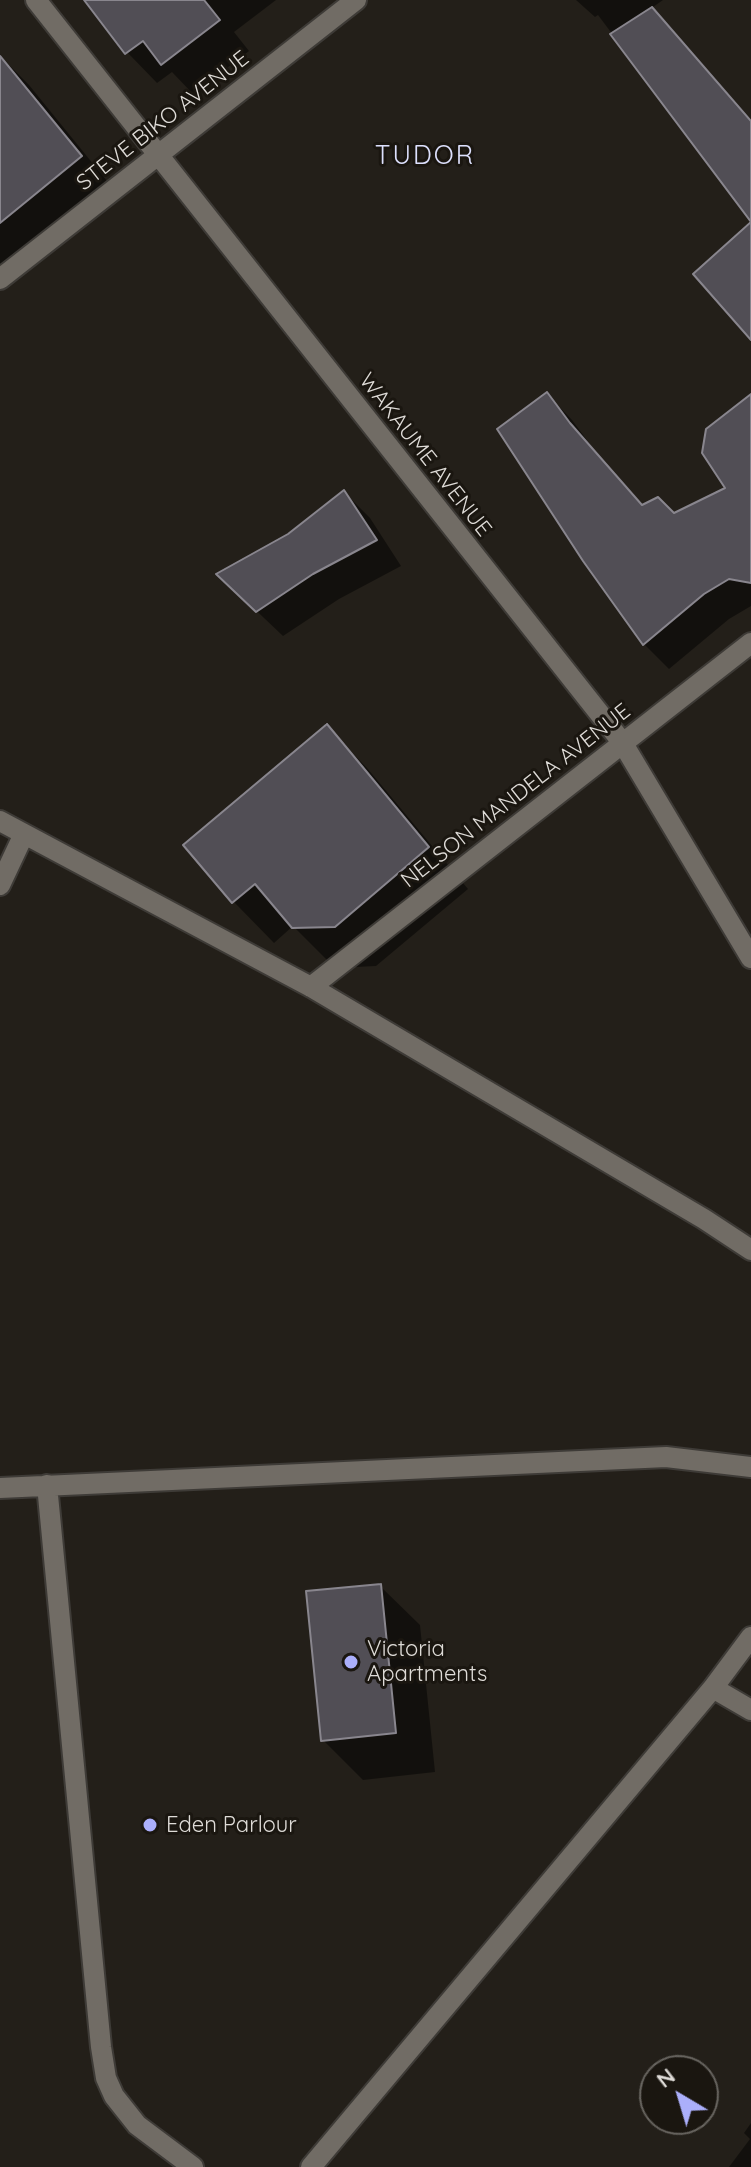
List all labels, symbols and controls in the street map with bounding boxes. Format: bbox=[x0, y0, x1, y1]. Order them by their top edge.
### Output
street label: STEVE BIKO AVENUE bbox=[71, 45, 255, 197]
district label: TUDOR bbox=[375, 140, 475, 172]
street label: WAKAUME AVENUE bbox=[353, 368, 497, 542]
street label: NELSON MANDELA AVENUE bbox=[396, 698, 636, 894]
place label: Victoria Apartments bbox=[367, 1636, 487, 1688]
marker: Victoria Apartments bbox=[342, 1653, 360, 1671]
place label: Eden Parlour bbox=[166, 1812, 297, 1838]
marker: Eden Parlour bbox=[141, 1816, 159, 1834]
north arrow bbox=[639, 2055, 719, 2135]
text: N bbox=[650, 2062, 680, 2094]

